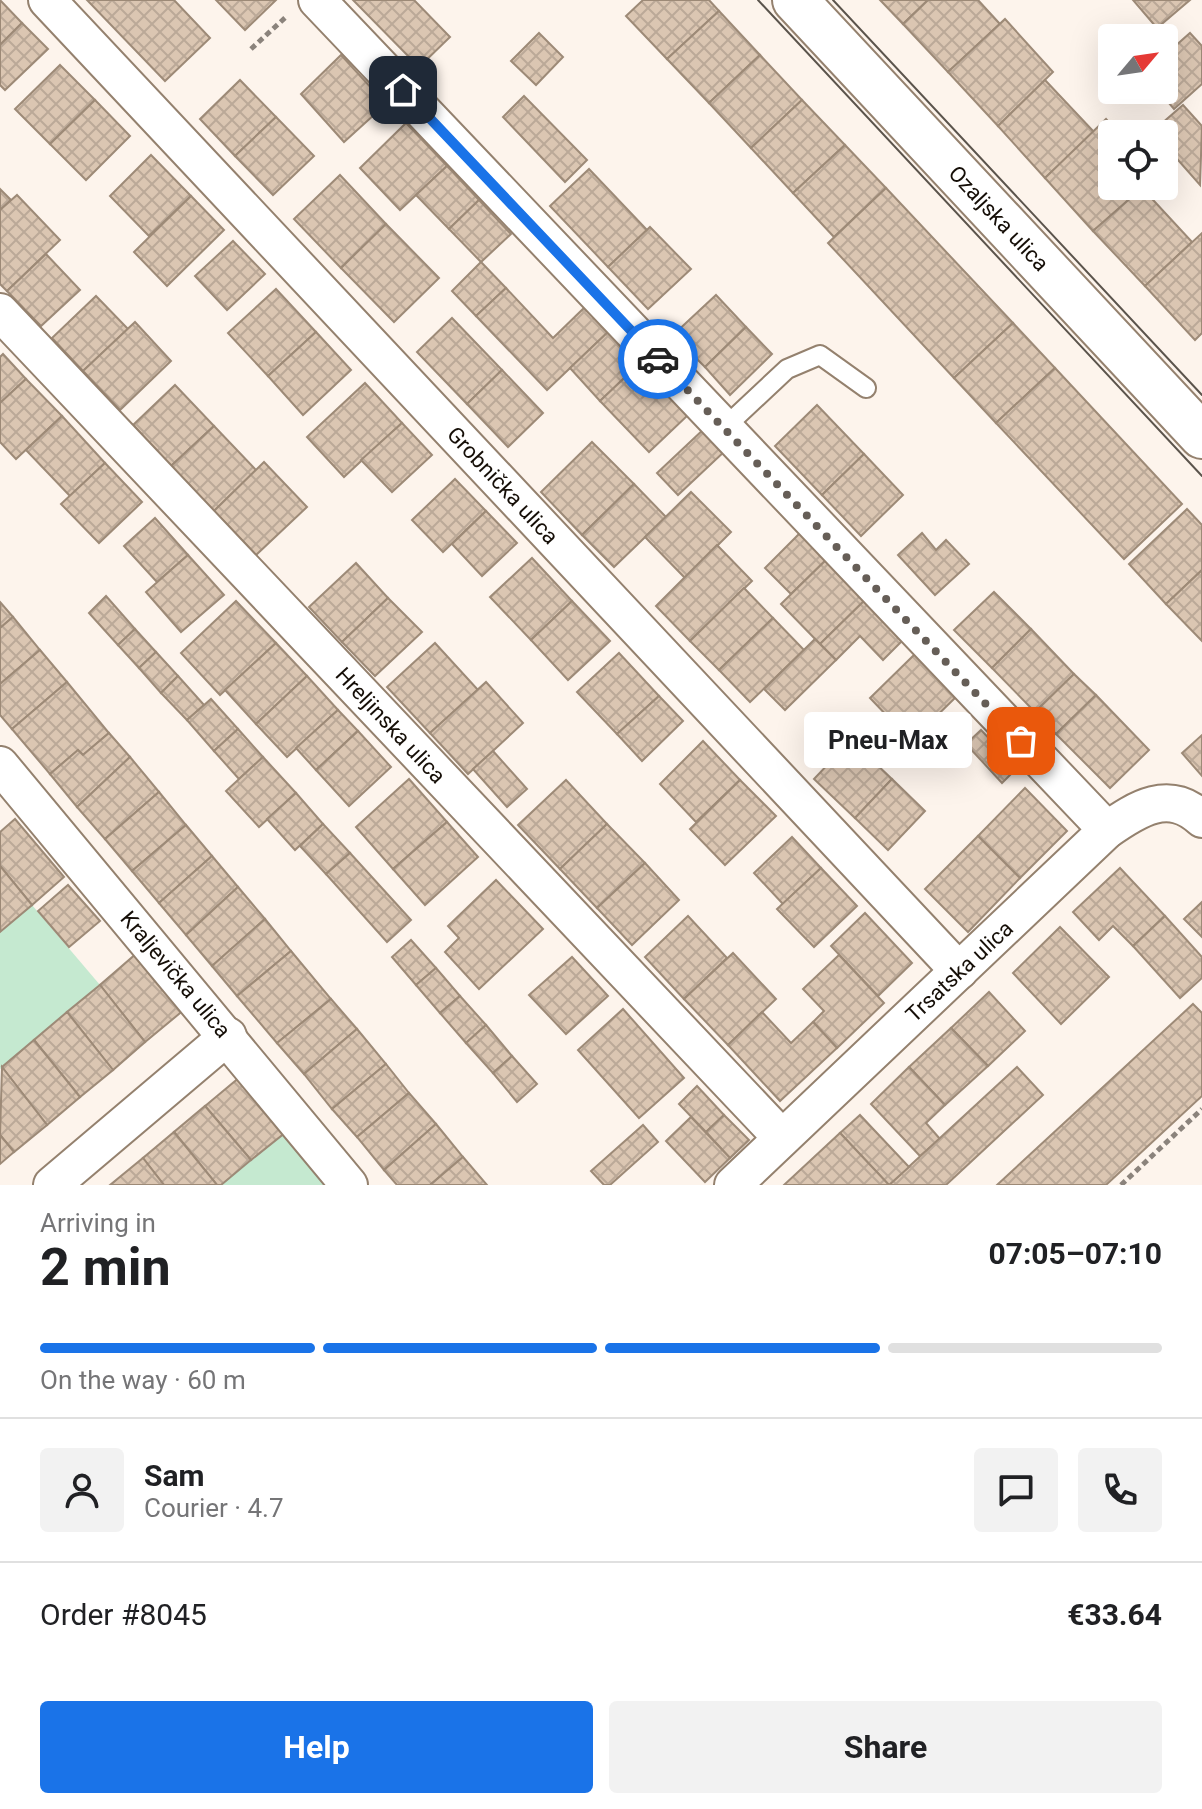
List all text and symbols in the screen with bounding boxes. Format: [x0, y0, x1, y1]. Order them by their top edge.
north arrow [1098, 24, 1178, 104]
map controls [1098, 24, 1178, 200]
pin [369, 56, 437, 124]
icon: home [381, 68, 425, 112]
button: locate [1098, 120, 1178, 200]
street label: Ozaljska ulica [944, 160, 1054, 276]
courier [618, 319, 698, 399]
icon: car [636, 337, 680, 381]
street label: Grobnička ulica [442, 422, 563, 549]
street label: Hreljinska ulica [331, 662, 451, 788]
pin [987, 707, 1055, 775]
callout: Pneu-Max [805, 713, 973, 769]
icon: bag [999, 719, 1043, 763]
text: Pneu-Max [828, 725, 948, 755]
street label: Kraljevička ulica [115, 906, 236, 1043]
street label: Trsatska ulica [901, 916, 1018, 1027]
text: Arriving in [40, 1208, 156, 1238]
text: 07:05–07:10 [988, 1236, 1162, 1271]
text: 2 min [40, 1237, 171, 1298]
text: On the way · 60 m [40, 1365, 246, 1395]
button: person [40, 1448, 124, 1532]
button: chat [974, 1448, 1058, 1532]
button: phone [1078, 1448, 1162, 1532]
text: Sam [144, 1458, 205, 1493]
text: Courier · 4.7 [144, 1493, 284, 1523]
text: Order #8045 [40, 1597, 207, 1632]
text: €33.64 [1067, 1597, 1162, 1632]
button: Help [40, 1701, 593, 1793]
button: Share [609, 1701, 1162, 1793]

